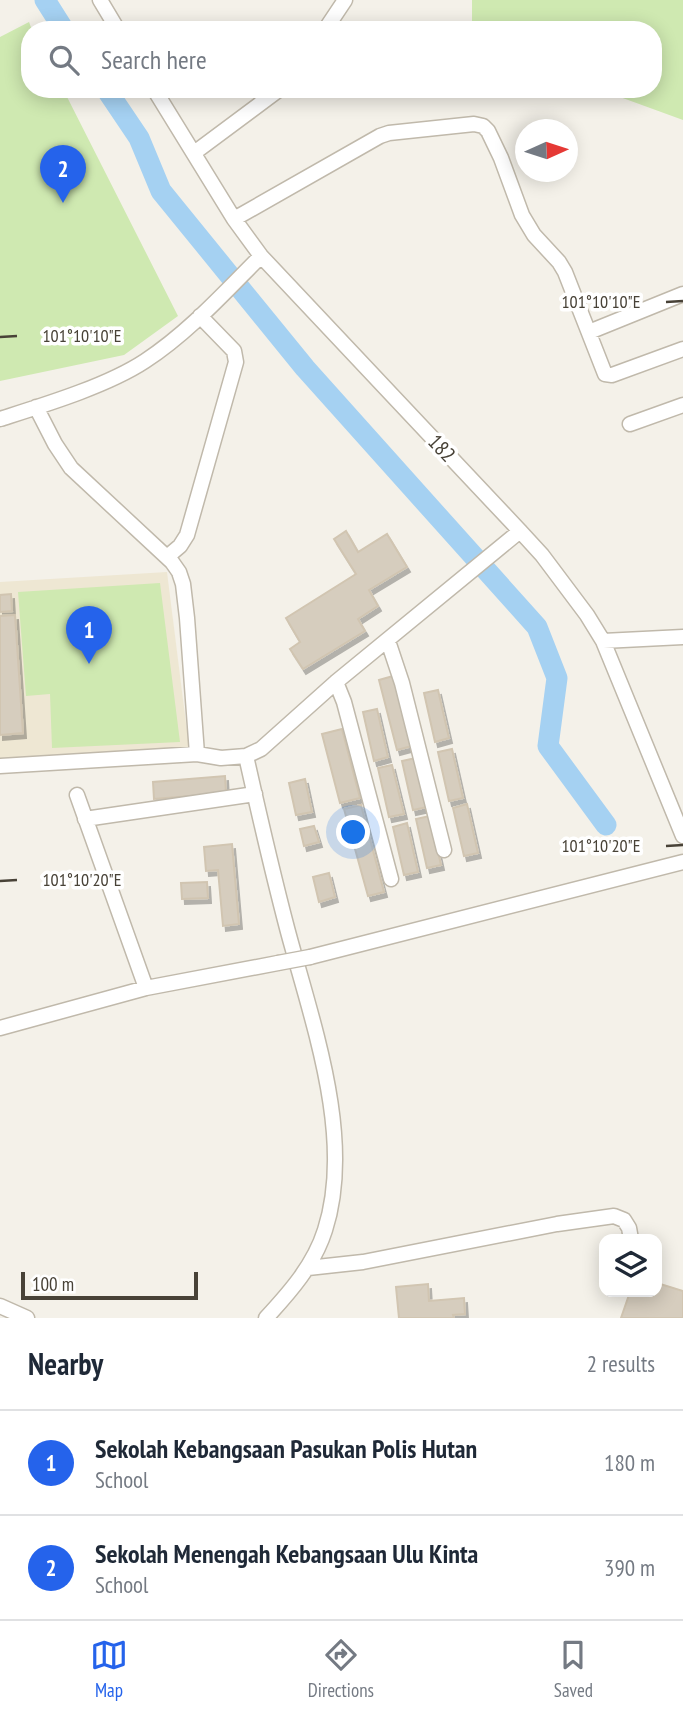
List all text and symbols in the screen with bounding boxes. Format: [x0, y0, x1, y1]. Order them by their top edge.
search box [21, 21, 662, 98]
icon: search [45, 41, 83, 79]
text: Search here [101, 43, 207, 76]
north arrow [515, 119, 578, 182]
pin: 2 [40, 145, 86, 203]
text: 101°10'10"E [562, 290, 640, 313]
text: 101°10'10"E [43, 324, 121, 347]
street label: 182 [422, 428, 462, 468]
pin: 1 [66, 606, 112, 664]
your location [336, 815, 370, 849]
text: 101°10'20"E [562, 834, 640, 857]
text: 101°10'20"E [43, 868, 121, 891]
map controls [599, 1234, 662, 1297]
button: layers [599, 1234, 662, 1297]
scale bar [21, 1269, 198, 1301]
text: 100 m [32, 1272, 74, 1296]
text: Nearby [28, 1344, 103, 1383]
text: 2 results [587, 1349, 655, 1378]
text: Sekolah Kebangsaan Pasukan Polis Hutan [95, 1432, 477, 1465]
text: 1 [46, 1448, 57, 1477]
text: 180 m [604, 1448, 655, 1477]
text: School [95, 1465, 148, 1494]
text: Sekolah Menengah Kebangsaan Ulu Kinta [95, 1537, 478, 1570]
text: 2 [46, 1553, 57, 1582]
text: 390 m [604, 1553, 655, 1582]
text: School [95, 1570, 148, 1599]
tab: Map [90, 1636, 128, 1702]
tab: Directions [308, 1636, 374, 1702]
tab: Saved [554, 1636, 593, 1702]

